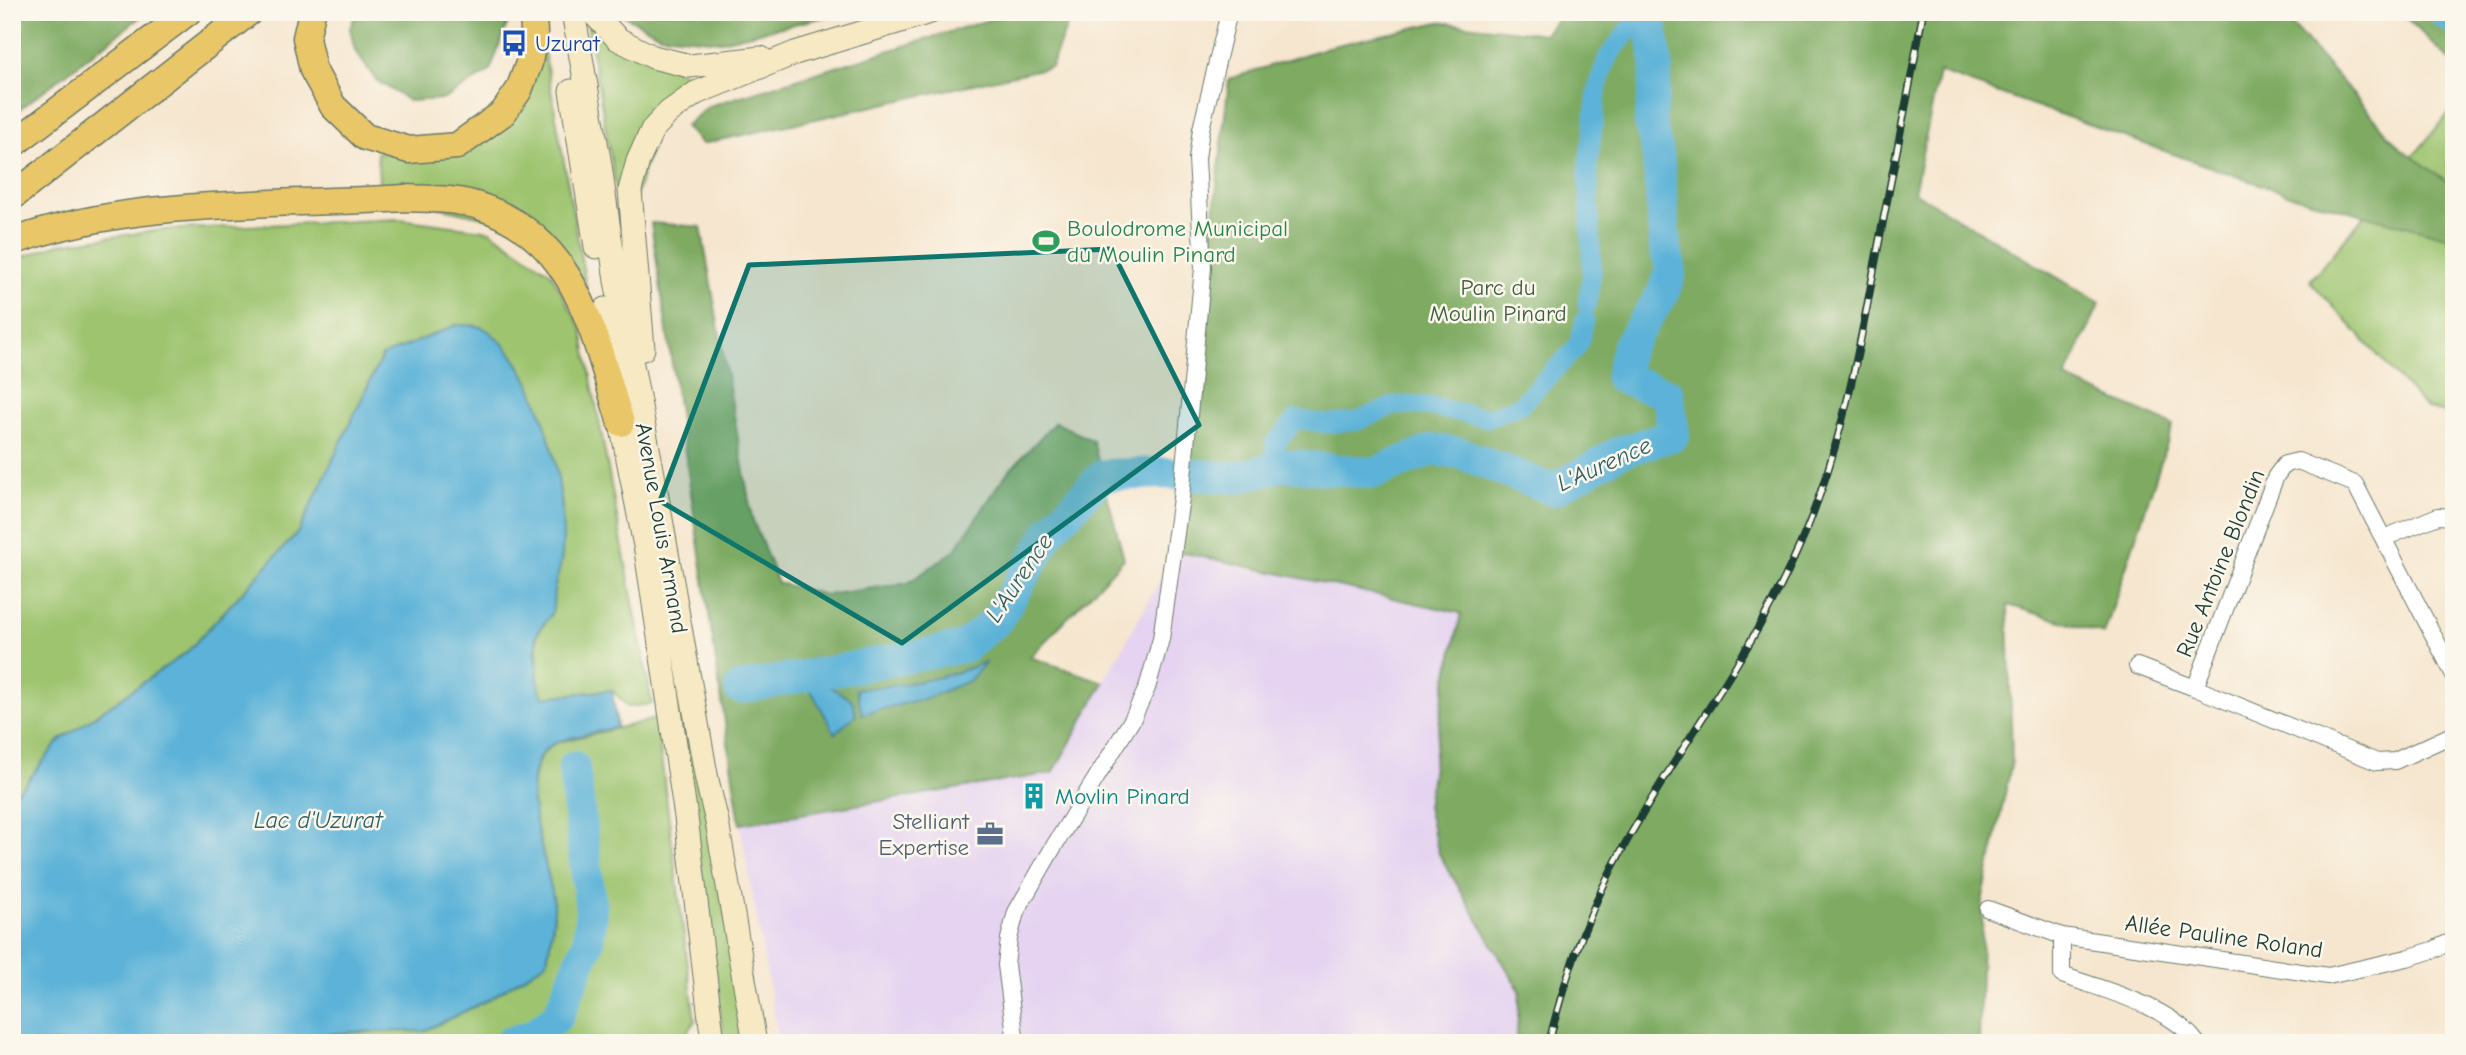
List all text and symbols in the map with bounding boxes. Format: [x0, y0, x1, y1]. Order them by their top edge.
bus stop icon: Uzurat [499, 28, 529, 58]
place label: Uzurat [535, 30, 601, 57]
place label: Boulodrome Municipal du Moulin Pinard [1067, 215, 1288, 268]
sports icon: Boulodrome Municipal du Moulin Pinard [1031, 226, 1061, 256]
park label: Parc du Moulin Pinard [1429, 274, 1567, 327]
street label: Avenue Louis Armand [630, 421, 693, 636]
water label: L'Aurence [1552, 431, 1656, 497]
street label: Rue Antoine Blondin [2170, 465, 2270, 661]
water label: L'Aurence [979, 529, 1059, 627]
building icon: Movlin Pinard [1019, 781, 1049, 811]
place label: Movlin Pinard [1055, 783, 1190, 810]
water label: Lac d'Uzurat [254, 806, 384, 834]
place label: Stelliant Expertise [879, 808, 970, 861]
office icon: Stelliant Expertise [975, 819, 1005, 849]
street label: Allée Pauline Roland [2123, 909, 2324, 964]

